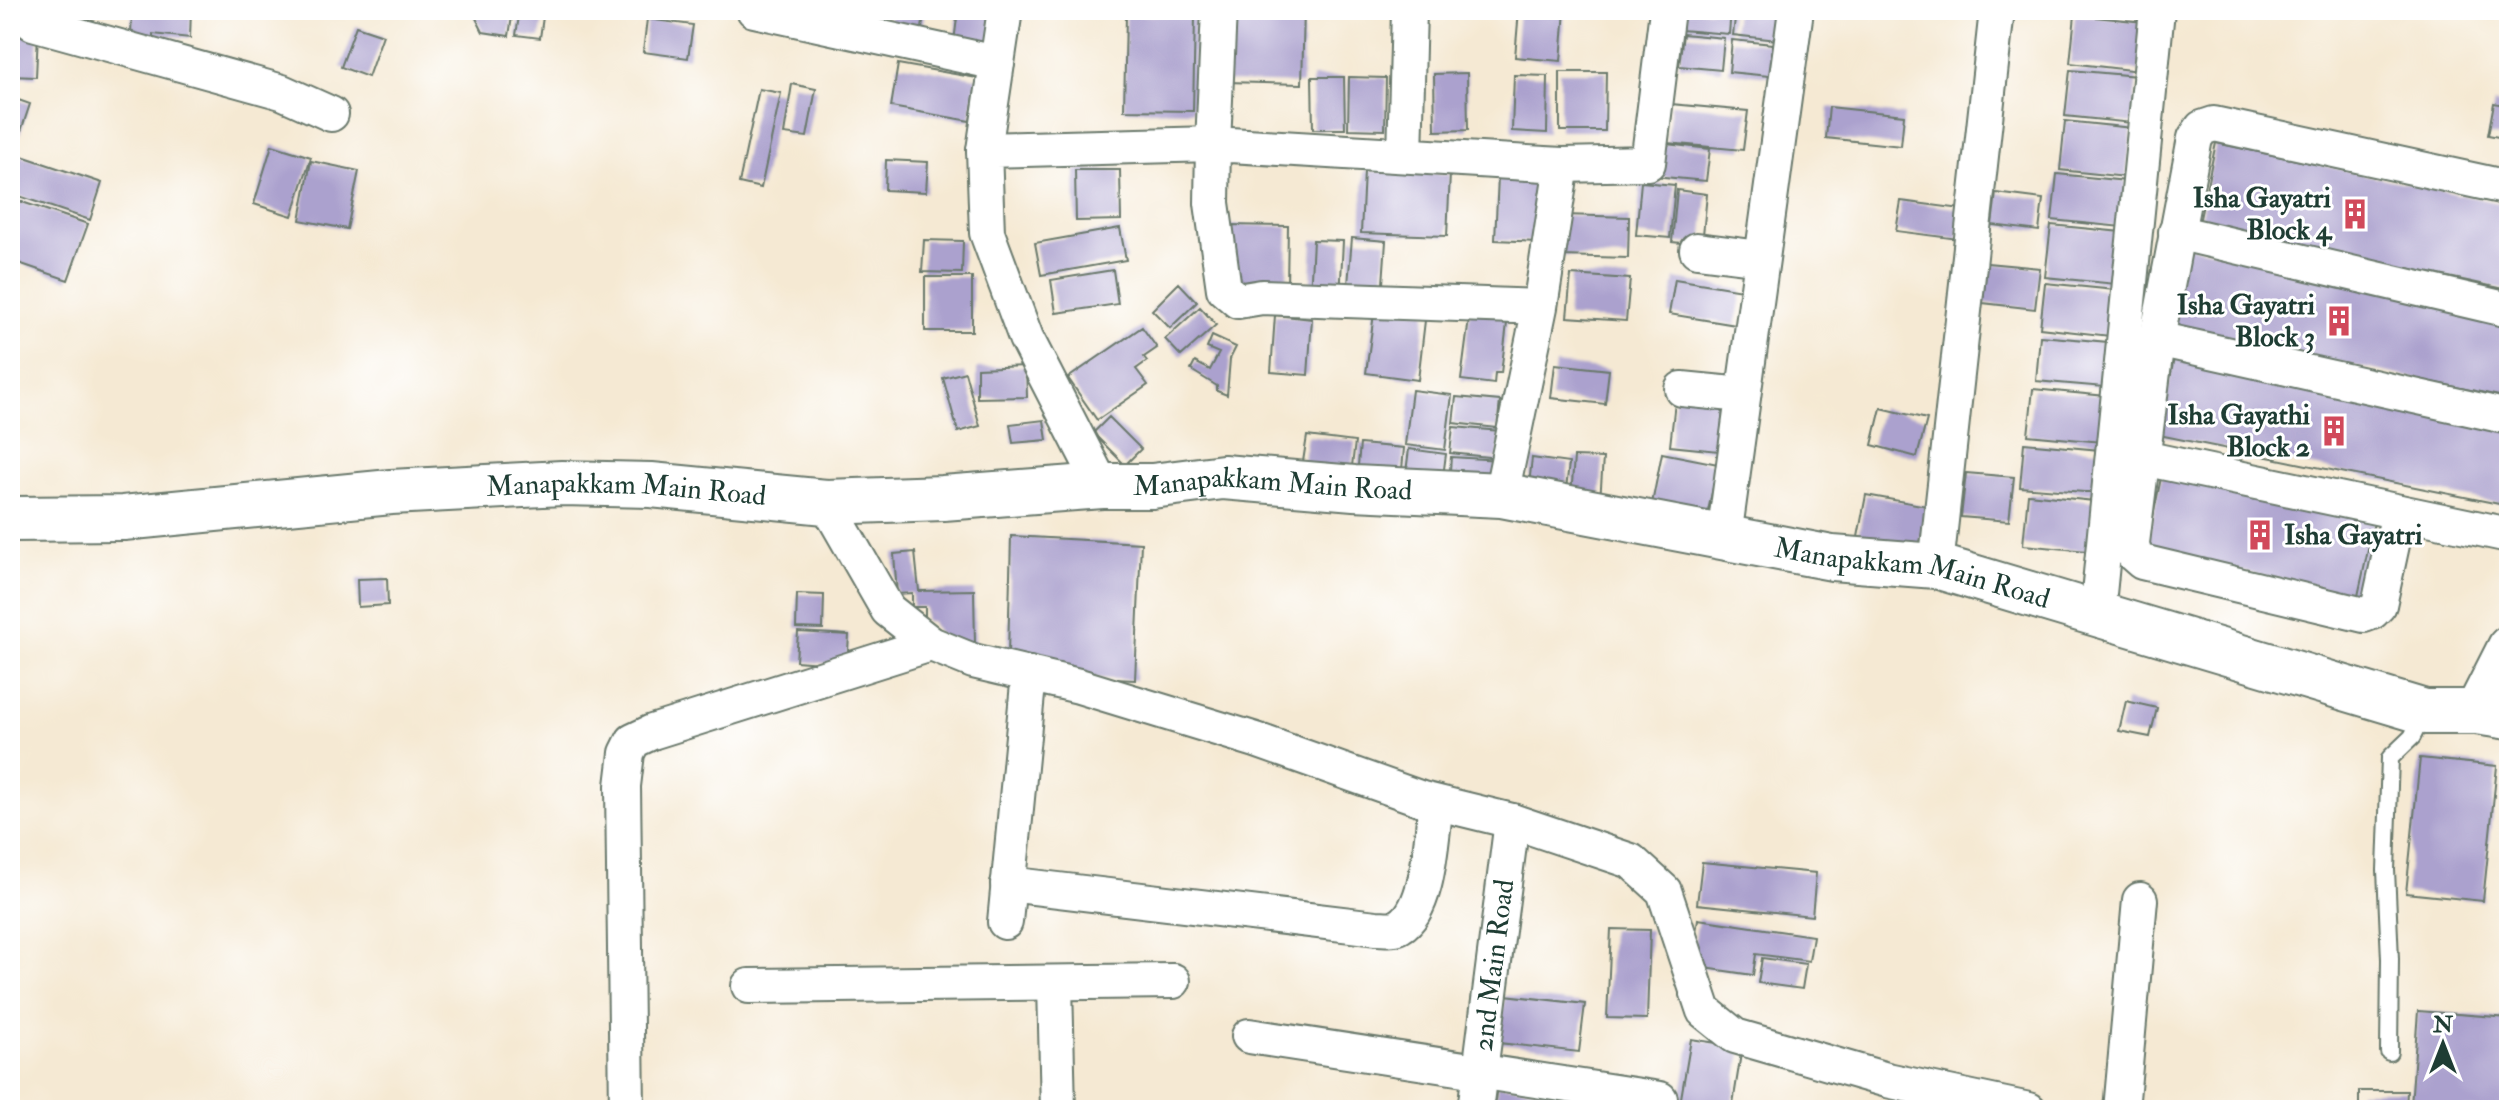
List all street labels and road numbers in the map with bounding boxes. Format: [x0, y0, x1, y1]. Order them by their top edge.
street label: Manapakkam Main Road [1133, 460, 1413, 508]
street label: Manapakkam Main Road [485, 465, 768, 514]
street label: Manapakkam Main Road [1772, 530, 2054, 617]
street label: 2nd Main Road [1465, 877, 1522, 1053]

